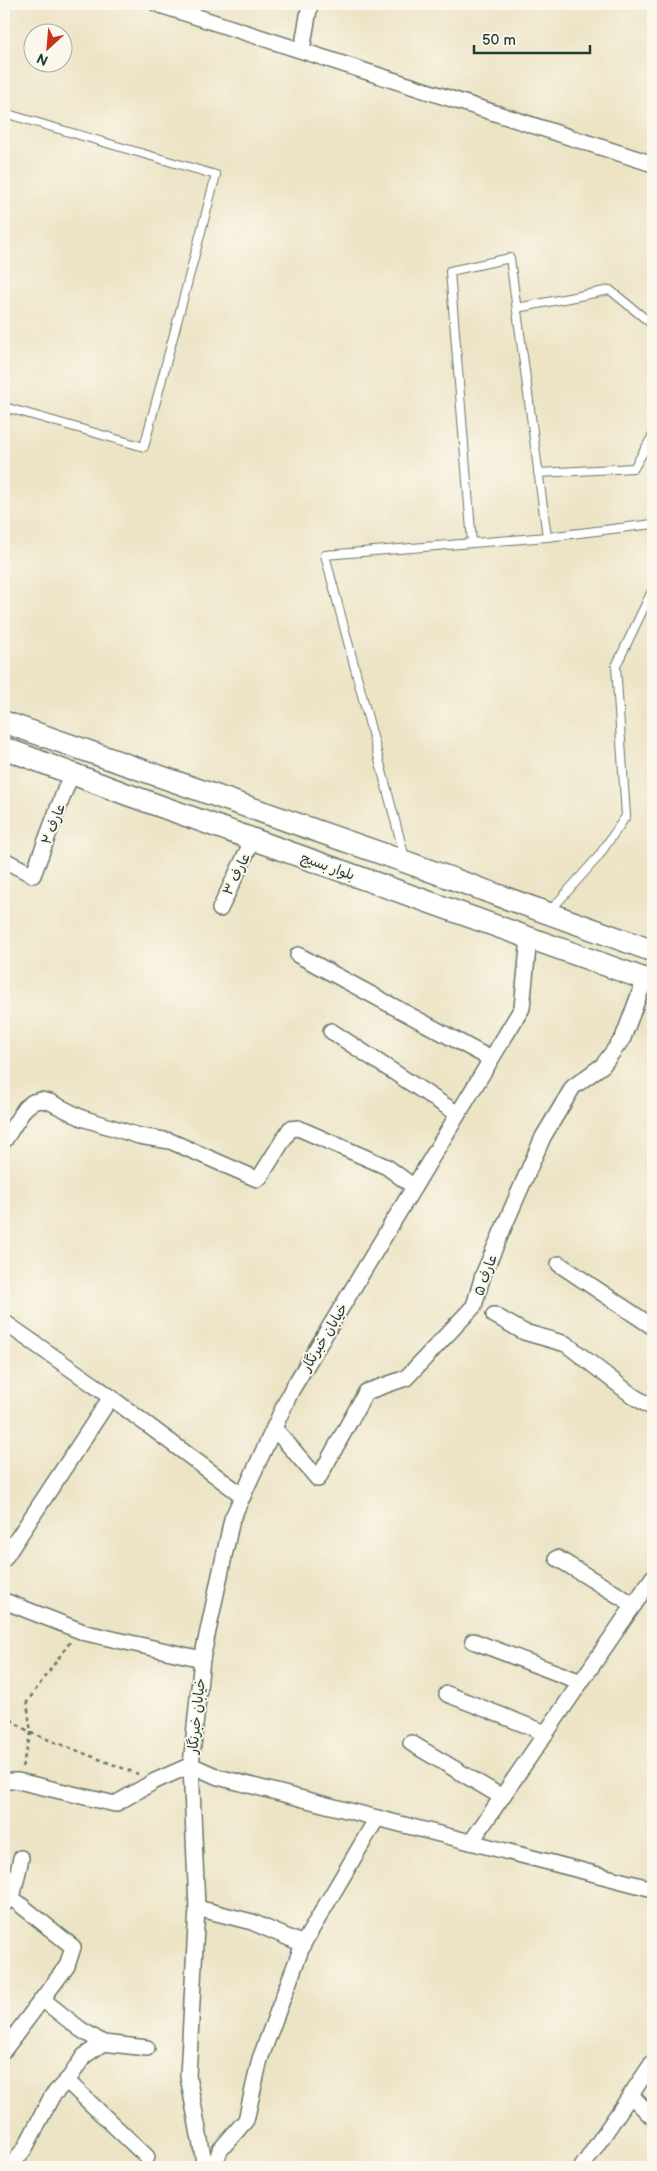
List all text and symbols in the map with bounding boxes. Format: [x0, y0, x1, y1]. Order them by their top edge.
north arrow [22, 22, 72, 72]
scale bar [474, 22, 591, 54]
text: 50 m [482, 31, 516, 50]
text: N [34, 49, 51, 69]
street label: عارف ۲ [38, 801, 69, 847]
street label: بلوار بسیج [298, 849, 357, 885]
street label: عارف ۳ [219, 851, 254, 898]
street label: عارف ۵ [470, 1252, 501, 1298]
street label: خیابان خبرنگار [297, 1300, 351, 1375]
street label: خیابان خبرنگار [184, 1677, 209, 1756]

